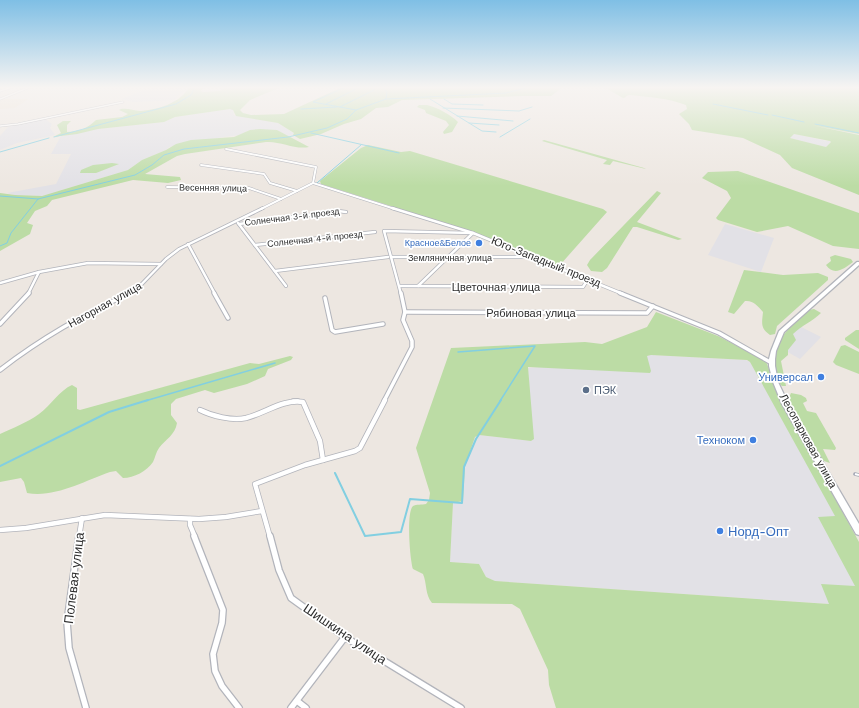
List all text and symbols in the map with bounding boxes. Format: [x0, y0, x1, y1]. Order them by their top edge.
street label: Весенняя улица [179, 182, 247, 194]
street label: Солнечная 3-й проезд [244, 206, 341, 228]
street label: Солнечная 4-й проезд [267, 229, 364, 249]
street label: Юго-Западный проезд [489, 234, 603, 290]
place label: Красное&Белое [405, 238, 471, 248]
marker: Красное&Белое [474, 238, 484, 248]
street label: Земляничная улица [408, 253, 492, 263]
street label: Нагорная улица [66, 279, 145, 331]
street label: Цветочная улица [452, 281, 541, 294]
street label: Рябиновая улица [486, 307, 577, 320]
place label: Универсал [758, 371, 813, 384]
marker: Универсал [816, 372, 826, 382]
place label: ПЭК [594, 384, 617, 397]
marker: ПЭК [581, 385, 591, 395]
street label: Лесопарковая улица [777, 391, 840, 491]
place label: Техноком [697, 434, 745, 447]
marker: Техноком [748, 435, 758, 445]
place label: Норд-Опт [728, 524, 789, 539]
marker: Норд-Опт [715, 526, 725, 536]
street label: Полевая улица [61, 531, 87, 625]
street label: Шишкина улица [301, 601, 390, 668]

